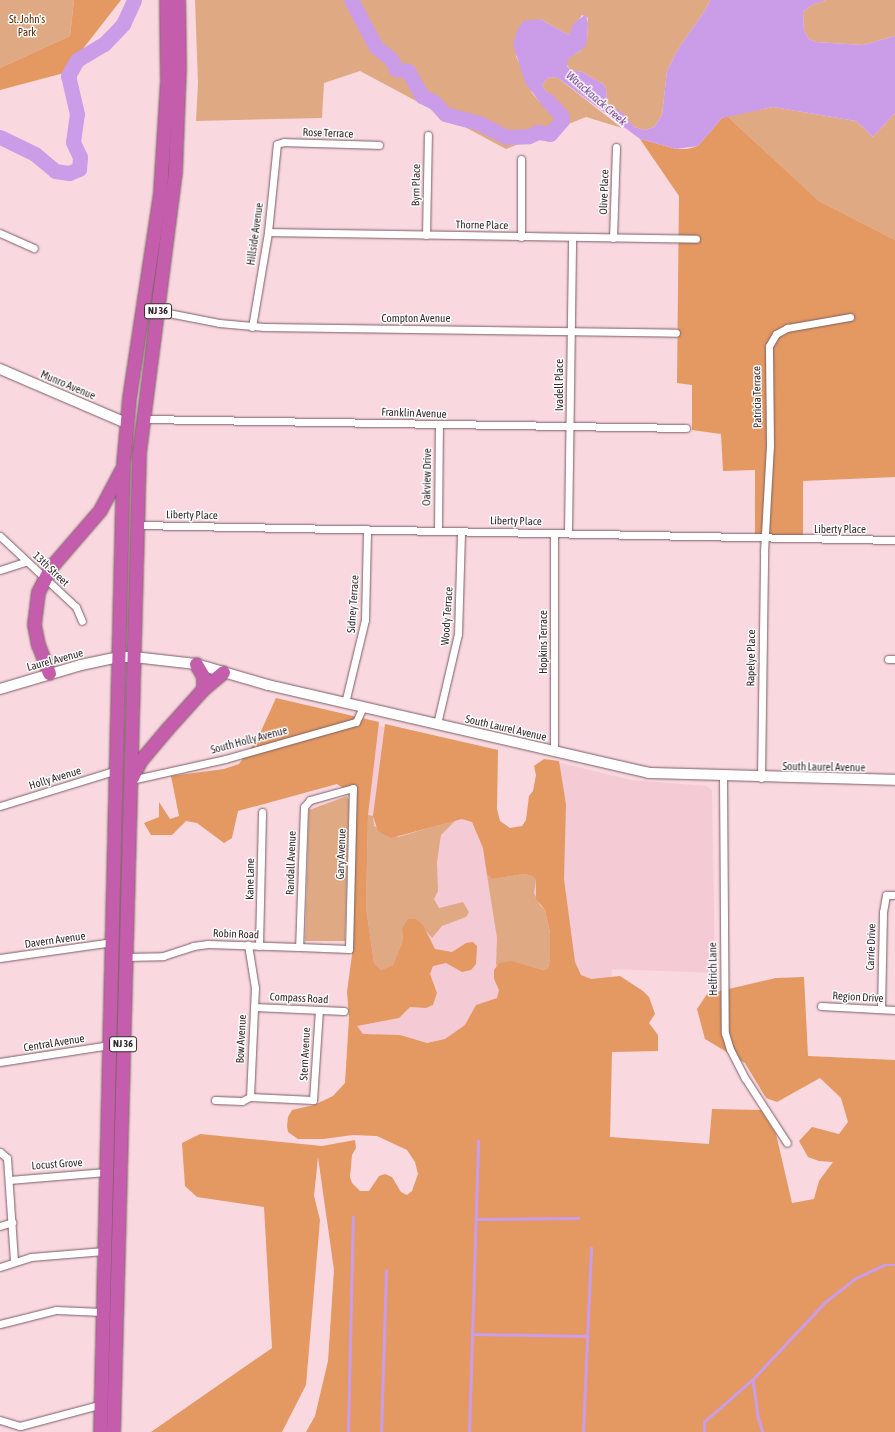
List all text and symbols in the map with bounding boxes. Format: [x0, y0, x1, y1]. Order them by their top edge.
park label: St. John's Park [9, 13, 45, 39]
water label: Waackaack Creek [563, 69, 629, 129]
street label: Rose Terrace [302, 126, 354, 140]
street label: Byrn Place [409, 164, 423, 206]
street label: Olive Place [597, 169, 611, 215]
street label: Hillside Avenue [244, 202, 266, 266]
street label: Thorne Place [456, 218, 508, 232]
road number: NJ 36 [144, 303, 172, 319]
street label: Compton Avenue [382, 311, 450, 325]
street label: Ivadell Place [552, 359, 566, 411]
street label: Patricia Terrace [750, 366, 764, 428]
street label: Munro Avenue [39, 368, 97, 402]
street label: Franklin Avenue [381, 405, 447, 421]
street label: Oakview Drive [420, 448, 434, 506]
street label: Liberty Place [166, 508, 218, 522]
street label: Liberty Place [490, 514, 542, 528]
street label: Liberty Place [814, 522, 866, 536]
street label: 13th Street [30, 549, 72, 589]
street label: Sidney Terrace [344, 574, 362, 634]
street label: Woody Terrace [438, 586, 456, 646]
street label: Hopkins Terrace [536, 610, 550, 674]
street label: Rapelye Place [744, 629, 758, 687]
street label: Laurel Avenue [25, 646, 85, 674]
street label: South Laurel Avenue [464, 712, 548, 744]
street label: South Holly Avenue [209, 723, 289, 757]
street label: South Laurel Avenue [782, 760, 866, 774]
street label: Holly Avenue [27, 764, 83, 792]
street label: Gary Avenue [334, 828, 348, 880]
street label: Randall Avenue [283, 831, 299, 895]
street label: Kane Lane [243, 858, 257, 900]
street label: Carrie Drive [864, 923, 878, 971]
street label: Robin Road [213, 927, 259, 941]
street label: Davern Avenue [24, 929, 86, 951]
street label: Helfrich Lane [706, 942, 720, 996]
street label: Region Drive [832, 989, 884, 1005]
street label: Compass Road [269, 990, 329, 1006]
street label: Bow Avenue [233, 1014, 249, 1064]
street label: Stern Avenue [297, 1027, 313, 1081]
street label: Central Avenue [23, 1032, 85, 1054]
road number: NJ 36 [109, 1036, 137, 1052]
street label: Locust Grove [31, 1156, 83, 1172]

